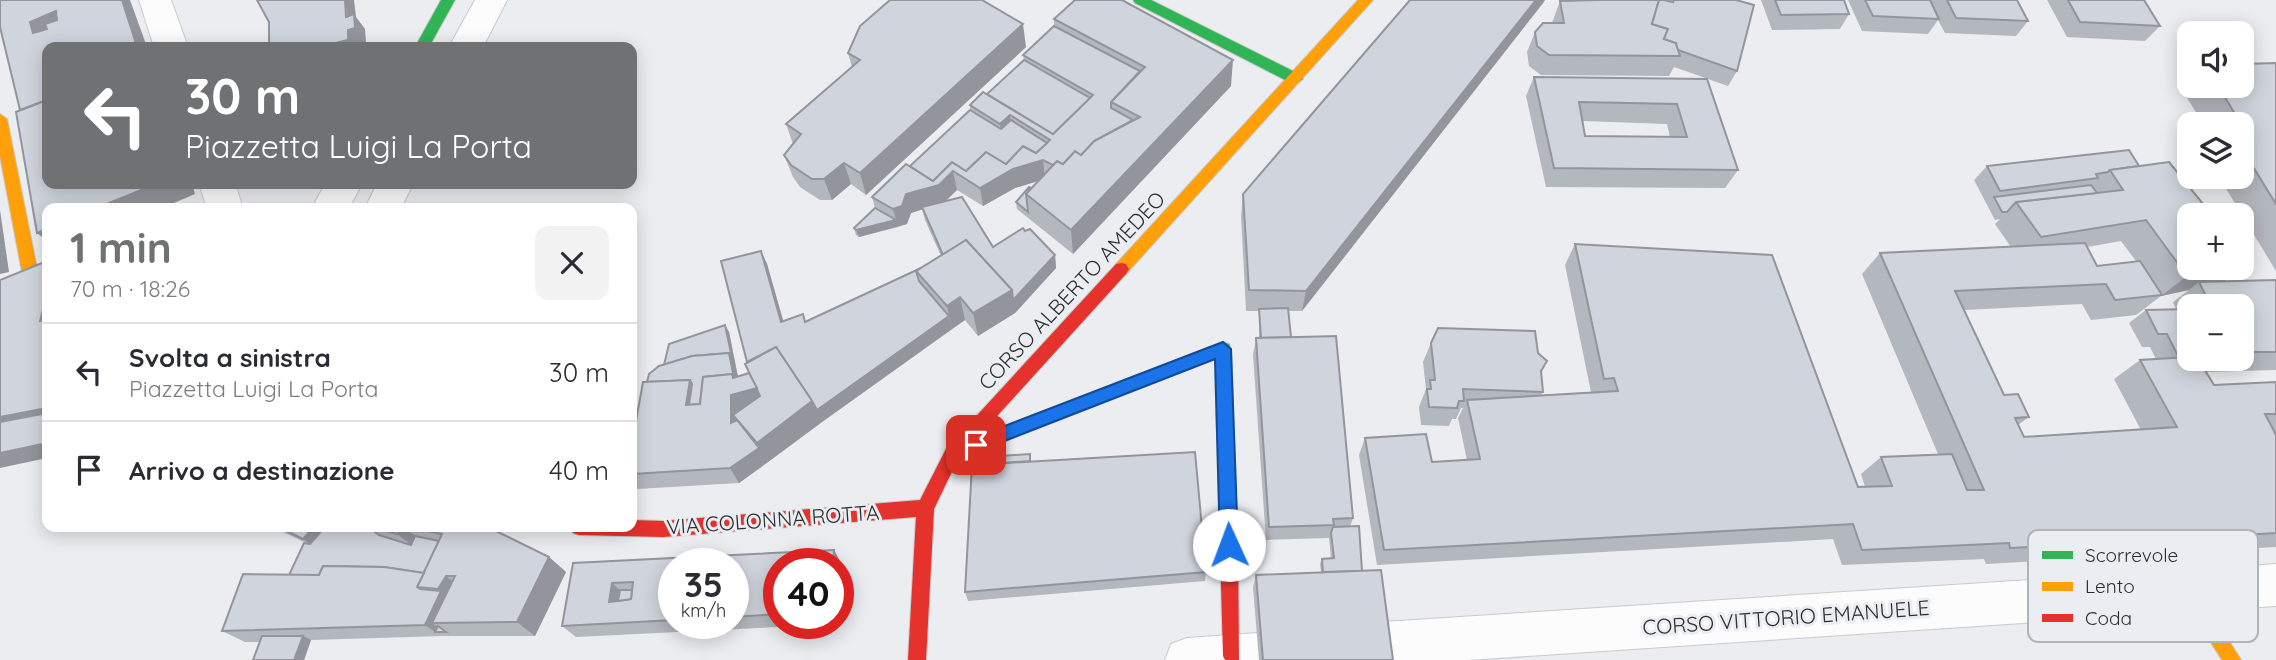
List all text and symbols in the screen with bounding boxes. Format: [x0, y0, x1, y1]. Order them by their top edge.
map controls [2177, 21, 2254, 371]
button: sound [2177, 21, 2254, 98]
text: 30 m [185, 65, 300, 126]
icon: left [70, 70, 161, 161]
button: layers [2177, 112, 2254, 189]
text: Piazzetta Luigi La Porta [185, 126, 532, 166]
street label: CORSO ALBERTO AMEDEO [973, 186, 1170, 395]
button: + [2177, 203, 2254, 280]
text: 1 min [70, 221, 172, 274]
button: close [535, 226, 609, 300]
text: 70 m · 18:26 [70, 274, 190, 303]
button: − [2177, 294, 2254, 371]
text: Svolta a sinistra [129, 341, 331, 374]
icon: left [70, 353, 108, 391]
text: 30 m [549, 356, 609, 389]
text: Piazzetta Luigi La Porta [129, 374, 378, 403]
pin [946, 415, 1006, 475]
icon: arrive [957, 426, 995, 464]
icon: arrive [70, 451, 108, 489]
text: Arrivo a destinazione [129, 454, 395, 487]
text: 40 m [549, 454, 609, 487]
street label: VIA COLONNA ROTTA [666, 499, 880, 539]
position arrow [1192, 508, 1266, 582]
legend [2028, 530, 2258, 642]
text: Scorrevole [2085, 543, 2178, 567]
speed limit sign: 40 [763, 548, 854, 639]
text: 35 [684, 562, 723, 606]
text: Lento [2085, 574, 2135, 598]
street label: CORSO VITTORIO EMANUELE [1642, 594, 1930, 640]
text: km/h [681, 599, 726, 622]
text: Coda [2085, 606, 2132, 630]

